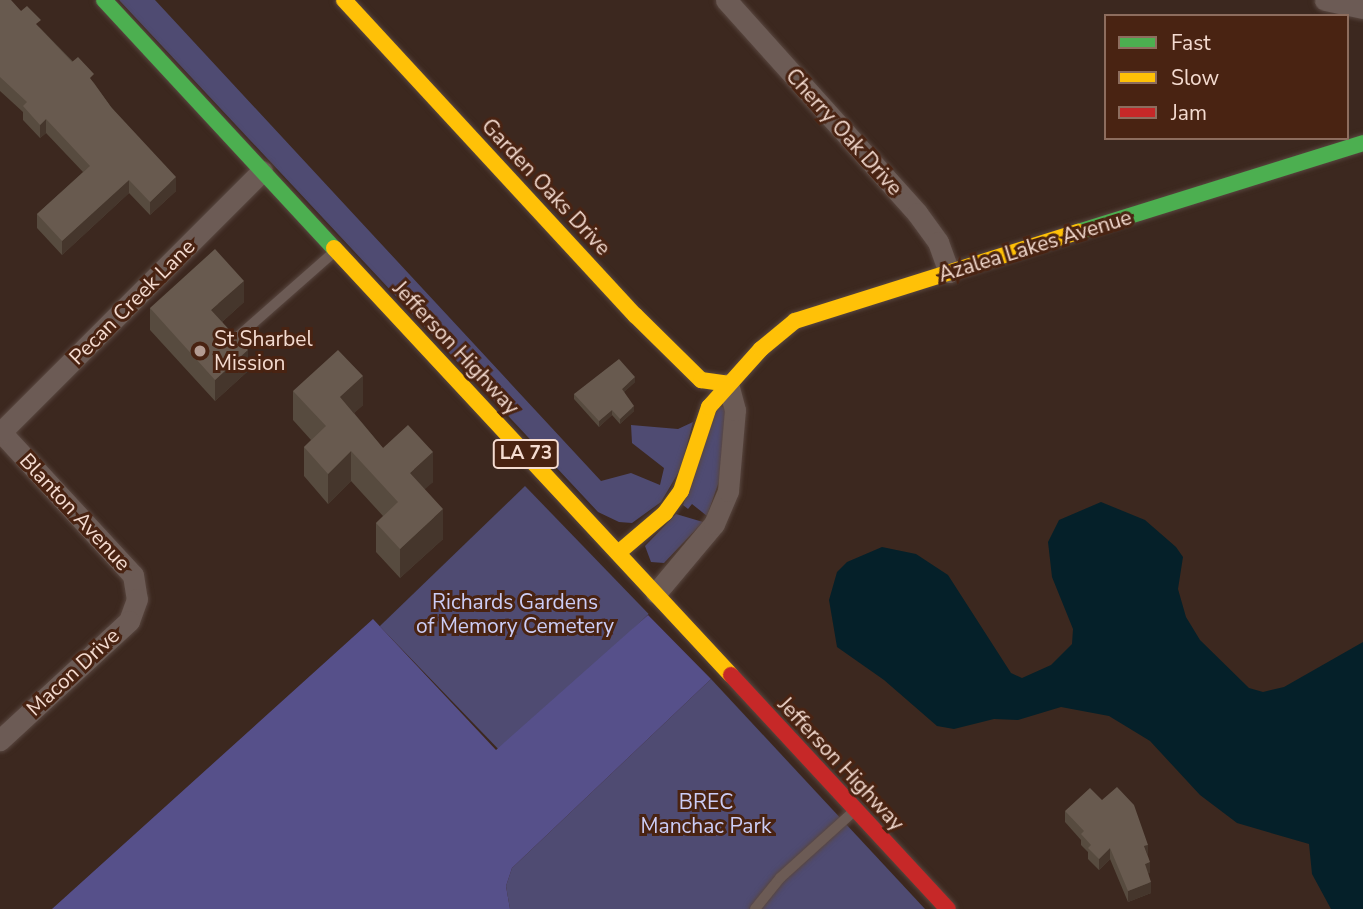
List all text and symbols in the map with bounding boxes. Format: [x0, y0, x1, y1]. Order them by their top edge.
legend [1104, 14, 1349, 140]
text: Fast [1171, 29, 1211, 57]
street label: Cherry Oak Drive [780, 63, 908, 201]
text: Slow [1171, 64, 1219, 92]
text: Jam [1171, 99, 1207, 127]
street label: Garden Oaks Drive [476, 114, 616, 260]
street label: Azalea Lakes Avenue [935, 205, 1135, 287]
street label: Pecan Creek Lane [64, 234, 200, 370]
street label: Jefferson Highway [388, 276, 524, 420]
place label: St Sharbel Mission [214, 326, 313, 376]
marker: St Sharbel Mission [192, 343, 208, 359]
road number: LA 73 [493, 438, 559, 470]
street label: Blanton Avenue [14, 448, 136, 576]
park label: Richards Gardens of Memory Cemetery [416, 589, 614, 639]
street label: Macon Drive [21, 623, 125, 721]
street label: Jefferson Highway [773, 692, 909, 836]
park label: BREC Manchac Park [641, 789, 771, 839]

